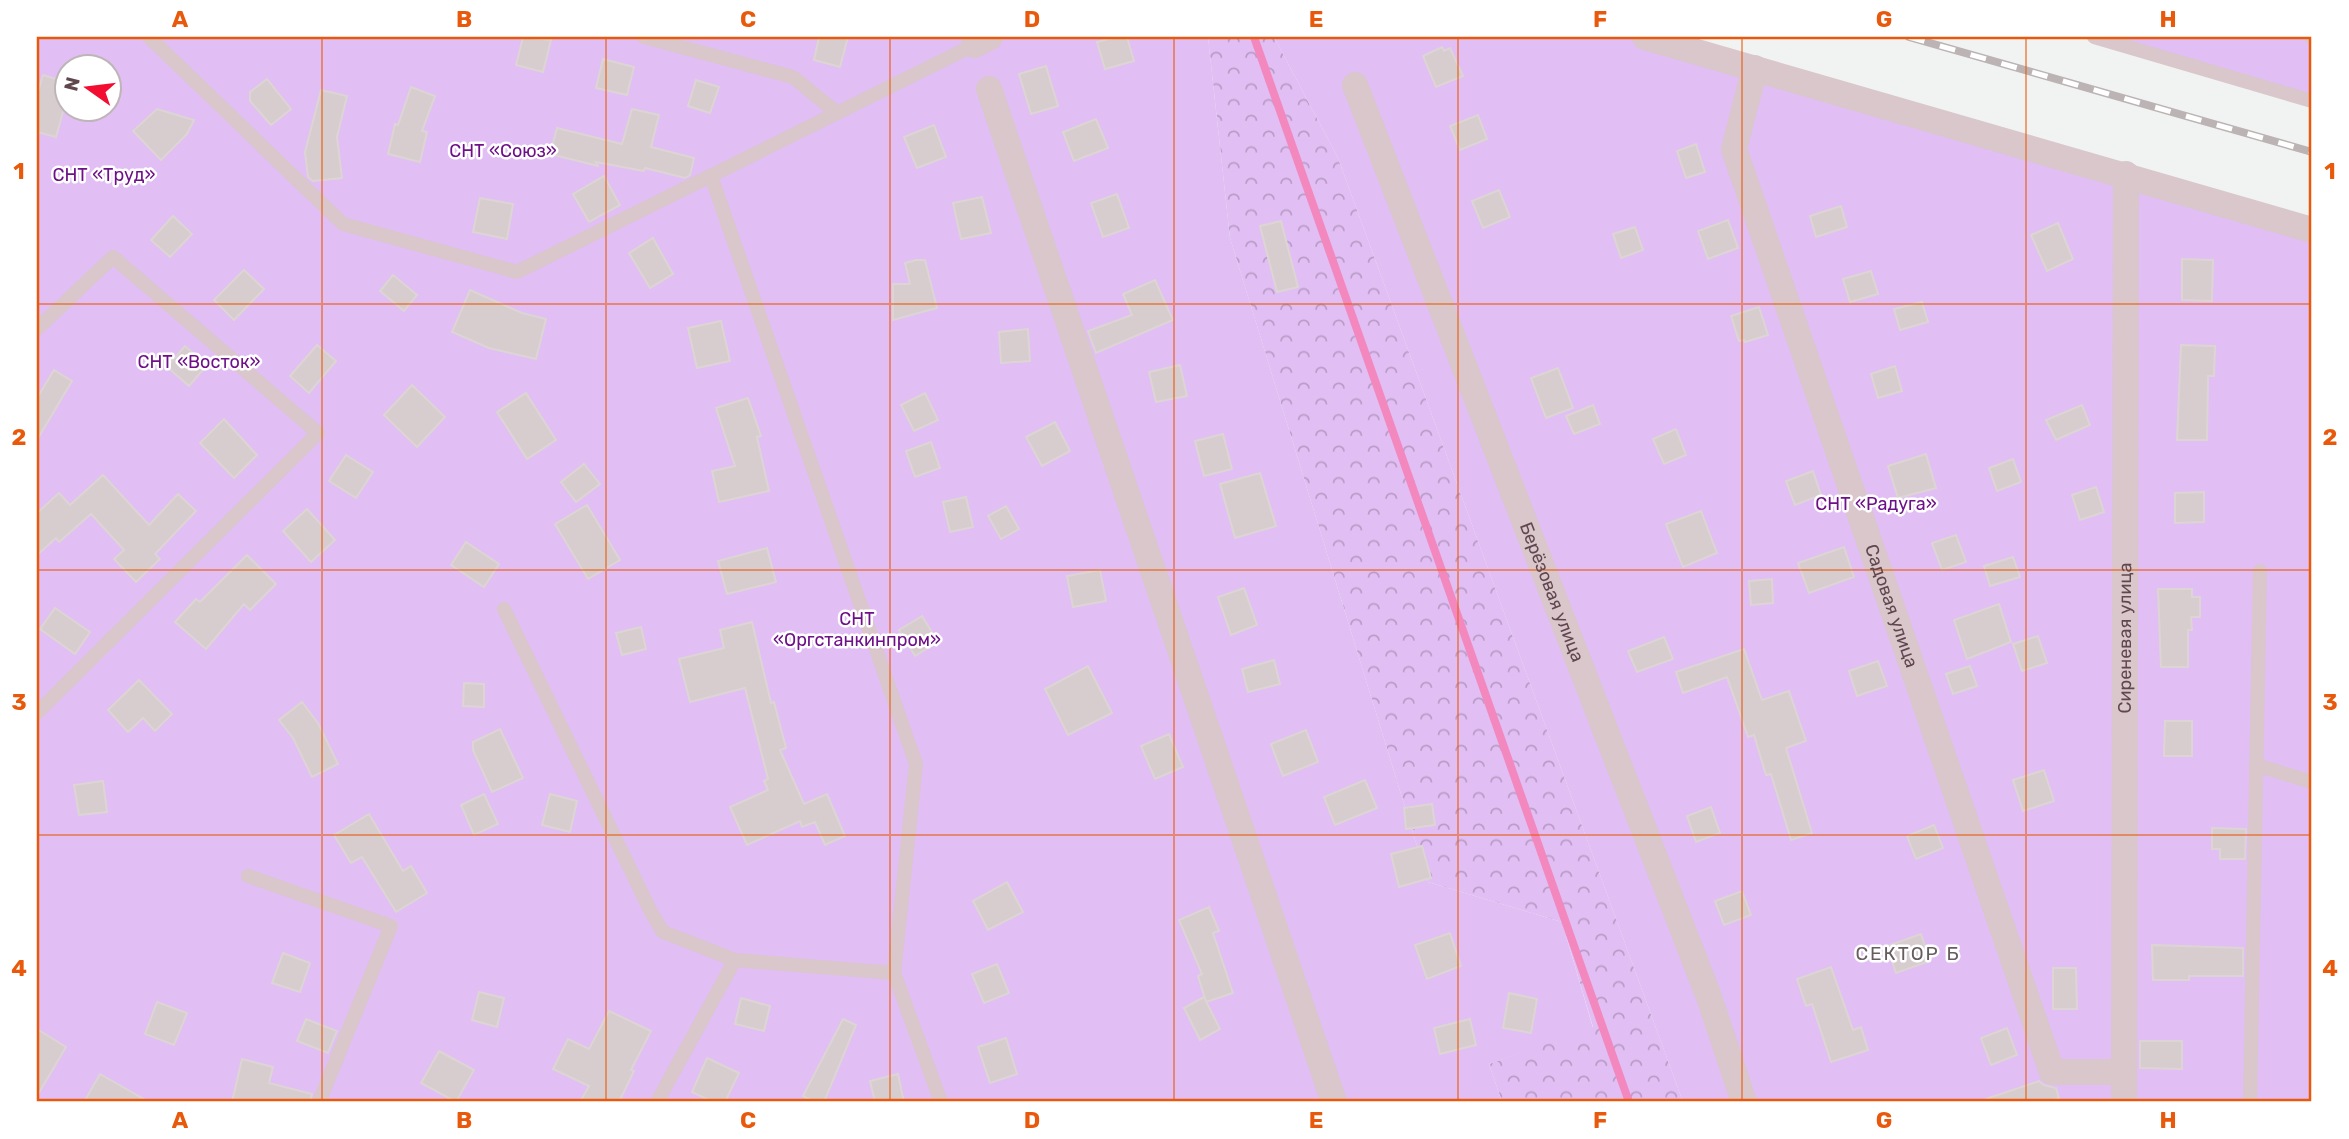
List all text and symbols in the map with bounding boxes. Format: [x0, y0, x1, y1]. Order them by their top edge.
text: A [172, 5, 189, 33]
text: B [456, 5, 472, 33]
text: C [740, 5, 756, 33]
text: D [1024, 5, 1040, 33]
text: E [1309, 5, 1323, 33]
text: F [1593, 5, 1607, 33]
text: G [1876, 5, 1892, 33]
text: H [2159, 5, 2177, 33]
north arrow [52, 52, 122, 122]
text: N [59, 75, 85, 93]
park label: СНТ «Союз» [449, 140, 557, 162]
text: 1 [13, 157, 25, 185]
text: 1 [2324, 157, 2336, 185]
park label: СНТ «Труд» [52, 164, 156, 186]
park label: СНТ «Восток» [137, 351, 261, 373]
text: 2 [12, 423, 26, 451]
text: 2 [2323, 423, 2337, 451]
park label: СНТ «Радуга» [1815, 493, 1937, 515]
street label: Берёзовая улица [1515, 519, 1589, 665]
street label: Садовая улица [1860, 541, 1923, 671]
street label: Сиреневая улица [2114, 563, 2136, 713]
park label: СНТ «Оргстанкинпром» [773, 608, 941, 651]
text: 3 [11, 688, 27, 716]
text: 3 [2322, 688, 2338, 716]
district label: СЕКТОР Б [1855, 942, 1961, 965]
text: 4 [11, 954, 27, 982]
text: 4 [2322, 954, 2338, 982]
text: A [172, 1106, 189, 1134]
text: B [456, 1106, 472, 1134]
text: C [740, 1106, 756, 1134]
text: D [1024, 1106, 1040, 1134]
text: E [1309, 1106, 1323, 1134]
text: F [1593, 1106, 1607, 1134]
text: G [1876, 1106, 1892, 1134]
text: H [2159, 1106, 2177, 1134]

